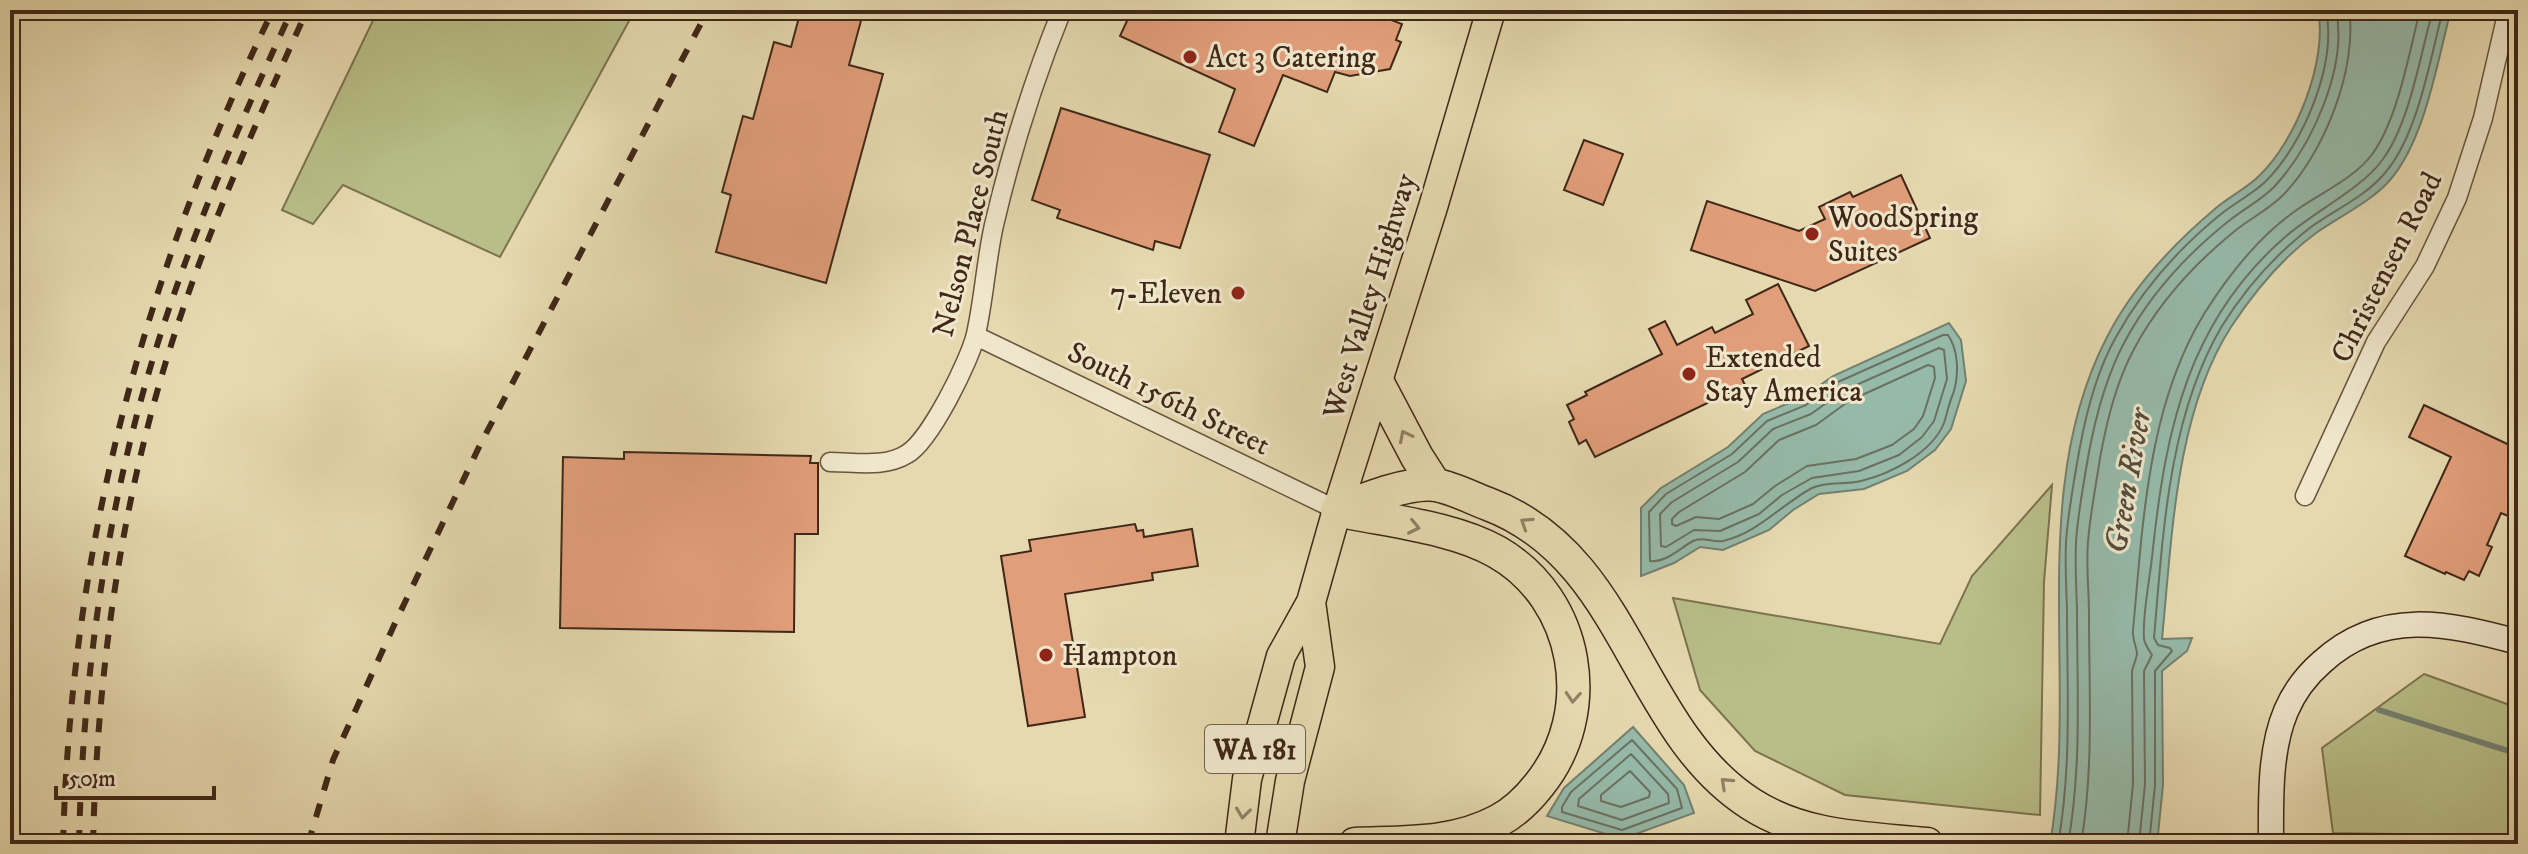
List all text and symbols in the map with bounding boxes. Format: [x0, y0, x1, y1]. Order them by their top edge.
place label: Act 3 Catering [1206, 40, 1376, 77]
marker: Act 3 Catering [1181, 48, 1199, 66]
street label: Nelson Place South [925, 106, 1018, 341]
street label: Christensen Road [2323, 166, 2451, 369]
street label: West Valley Highway [1315, 169, 1426, 424]
place label: WoodSpring Suites [1827, 200, 1978, 271]
marker: WoodSpring Suites [1803, 225, 1821, 243]
place label: 7-Eleven [1110, 276, 1222, 313]
marker: 7-Eleven [1229, 284, 1247, 302]
street label: South 156th Street [1061, 334, 1276, 464]
place label: Extended Stay America [1705, 340, 1862, 411]
marker: Extended Stay America [1680, 365, 1698, 383]
water label: Green River [2097, 404, 2162, 557]
one-way arrow [1400, 429, 1415, 444]
one-way arrow [1406, 518, 1420, 535]
one-way arrow [1520, 518, 1535, 533]
place label: Hampton [1062, 638, 1178, 675]
marker: Hampton [1037, 646, 1055, 664]
one-way arrow [1565, 691, 1582, 704]
road number: WA 181 [1205, 725, 1305, 773]
scale bar [56, 750, 214, 800]
text: 50 m [68, 764, 116, 794]
one-way arrow [1721, 778, 1735, 793]
one-way arrow [1234, 807, 1251, 820]

